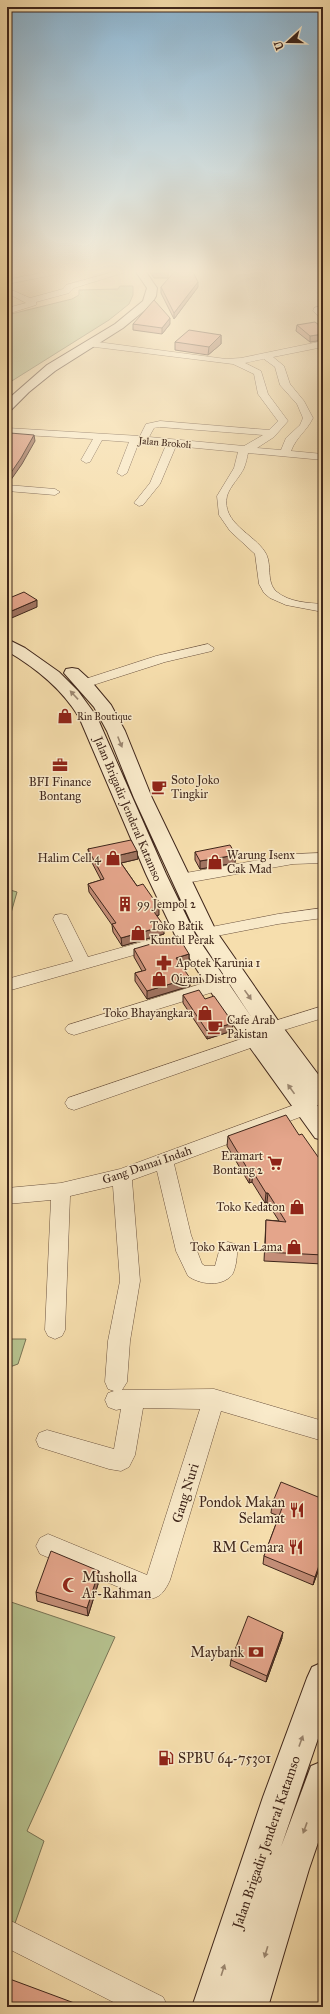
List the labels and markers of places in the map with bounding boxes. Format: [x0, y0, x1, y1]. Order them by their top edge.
shop icon: Rin Boutique [56, 707, 74, 725]
place label: Rin Boutique [77, 711, 132, 724]
office icon: BFI Finance Bontang [51, 756, 69, 774]
place label: Soto Joko Tingkir [171, 773, 219, 802]
place label: BFI Finance Bontang [29, 775, 91, 804]
cafe icon: Soto Joko Tingkir [150, 778, 168, 796]
place label: Warung Isenx Cak Mad [227, 848, 295, 876]
shop icon: Halim Cell 4 [104, 849, 122, 867]
place label: Halim Cell 4 [37, 851, 101, 865]
shop icon: Warung Isenx Cak Mad [206, 853, 224, 871]
building icon: 99 Jempol 2 [116, 895, 134, 913]
place label: 99 Jempol 2 [137, 897, 196, 912]
place label: Toko Batik Kuntul Perak [150, 919, 215, 947]
shop icon: Toko Batik Kuntul Perak [129, 924, 147, 942]
pharmacy icon: Apotek Karunia 1 [155, 954, 173, 972]
place label: Apotek Karunia 1 [175, 956, 261, 970]
shop icon: Qirani Distro [150, 970, 168, 988]
place label: Qirani Distro [171, 972, 237, 986]
shop icon: Toko Bhayangkara [196, 1004, 214, 1022]
place label: Toko Bhayangkara [103, 1006, 194, 1021]
place label: Cafe Arab Pakistan [227, 1013, 275, 1041]
cafe icon: Cafe Arab Pakistan [206, 1018, 224, 1036]
place label: Eramart Bontang 2 [213, 1149, 264, 1178]
supermarket icon: Eramart Bontang 2 [266, 1154, 284, 1172]
shop icon: Toko Kedaton [288, 1198, 306, 1216]
place label: Toko Kedaton [216, 1200, 286, 1214]
shop icon: Toko Kawan Lama [285, 1238, 303, 1256]
place label: Toko Kawan Lama [190, 1240, 283, 1254]
place label: Pondok Makan Selamat [199, 1494, 285, 1527]
restaurant icon: Pondok Makan Selamat [288, 1501, 306, 1519]
restaurant icon: RM Cemara [287, 1538, 305, 1556]
place label: RM Cemara [212, 1539, 284, 1556]
place label: Musholla Ar-Rahman [81, 1569, 152, 1602]
mosque icon: Musholla Ar-Rahman [61, 1576, 79, 1594]
bank icon: Maybank [247, 1643, 265, 1661]
place label: Maybank [190, 1644, 244, 1661]
fuel station icon: SPBU 64-75301 [157, 1749, 175, 1767]
place label: SPBU 64-75301 [178, 1750, 272, 1767]

